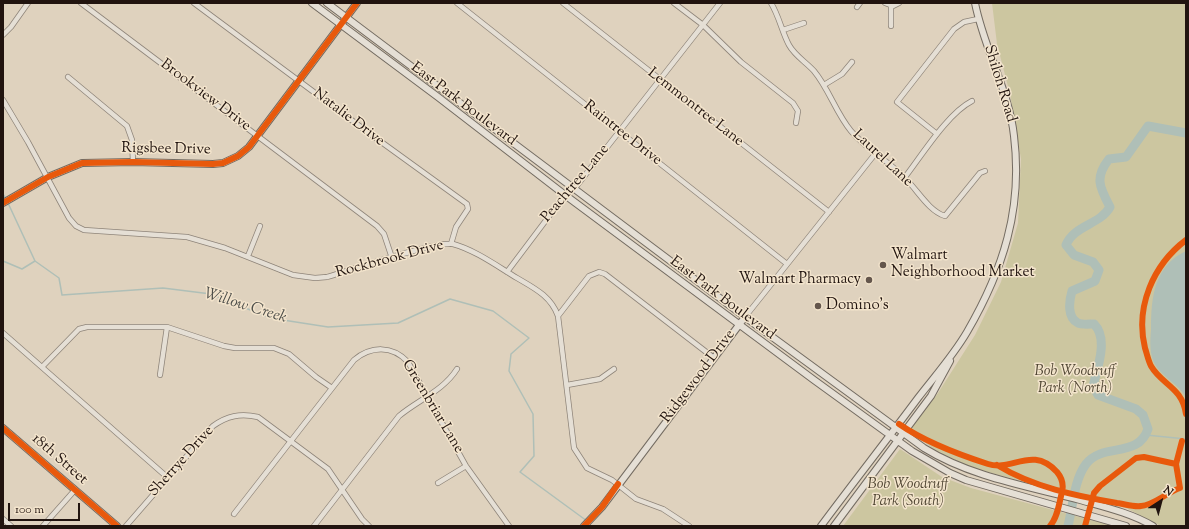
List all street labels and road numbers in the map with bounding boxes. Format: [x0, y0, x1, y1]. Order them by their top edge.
street label: Shiloh Road [979, 43, 1019, 125]
street label: Brookview Drive [156, 56, 254, 136]
street label: East Park Boulevard [407, 59, 519, 151]
street label: Lemmontree Lane [643, 65, 747, 151]
street label: Natalie Drive [309, 85, 387, 151]
street label: Raintree Drive [579, 98, 665, 170]
street label: Laurel Lane [848, 127, 916, 191]
street label: Rigsbee Drive [121, 140, 211, 160]
street label: Peachtree Lane [538, 141, 614, 227]
street label: Rockbrook Drive [334, 237, 446, 283]
street label: East Park Boulevard [666, 253, 778, 345]
street label: Ridgewood Drive [658, 327, 740, 427]
street label: Greenbriar Lane [397, 357, 467, 457]
street label: Sherrye Drive [145, 423, 219, 501]
street label: 18th Street [27, 431, 91, 489]

